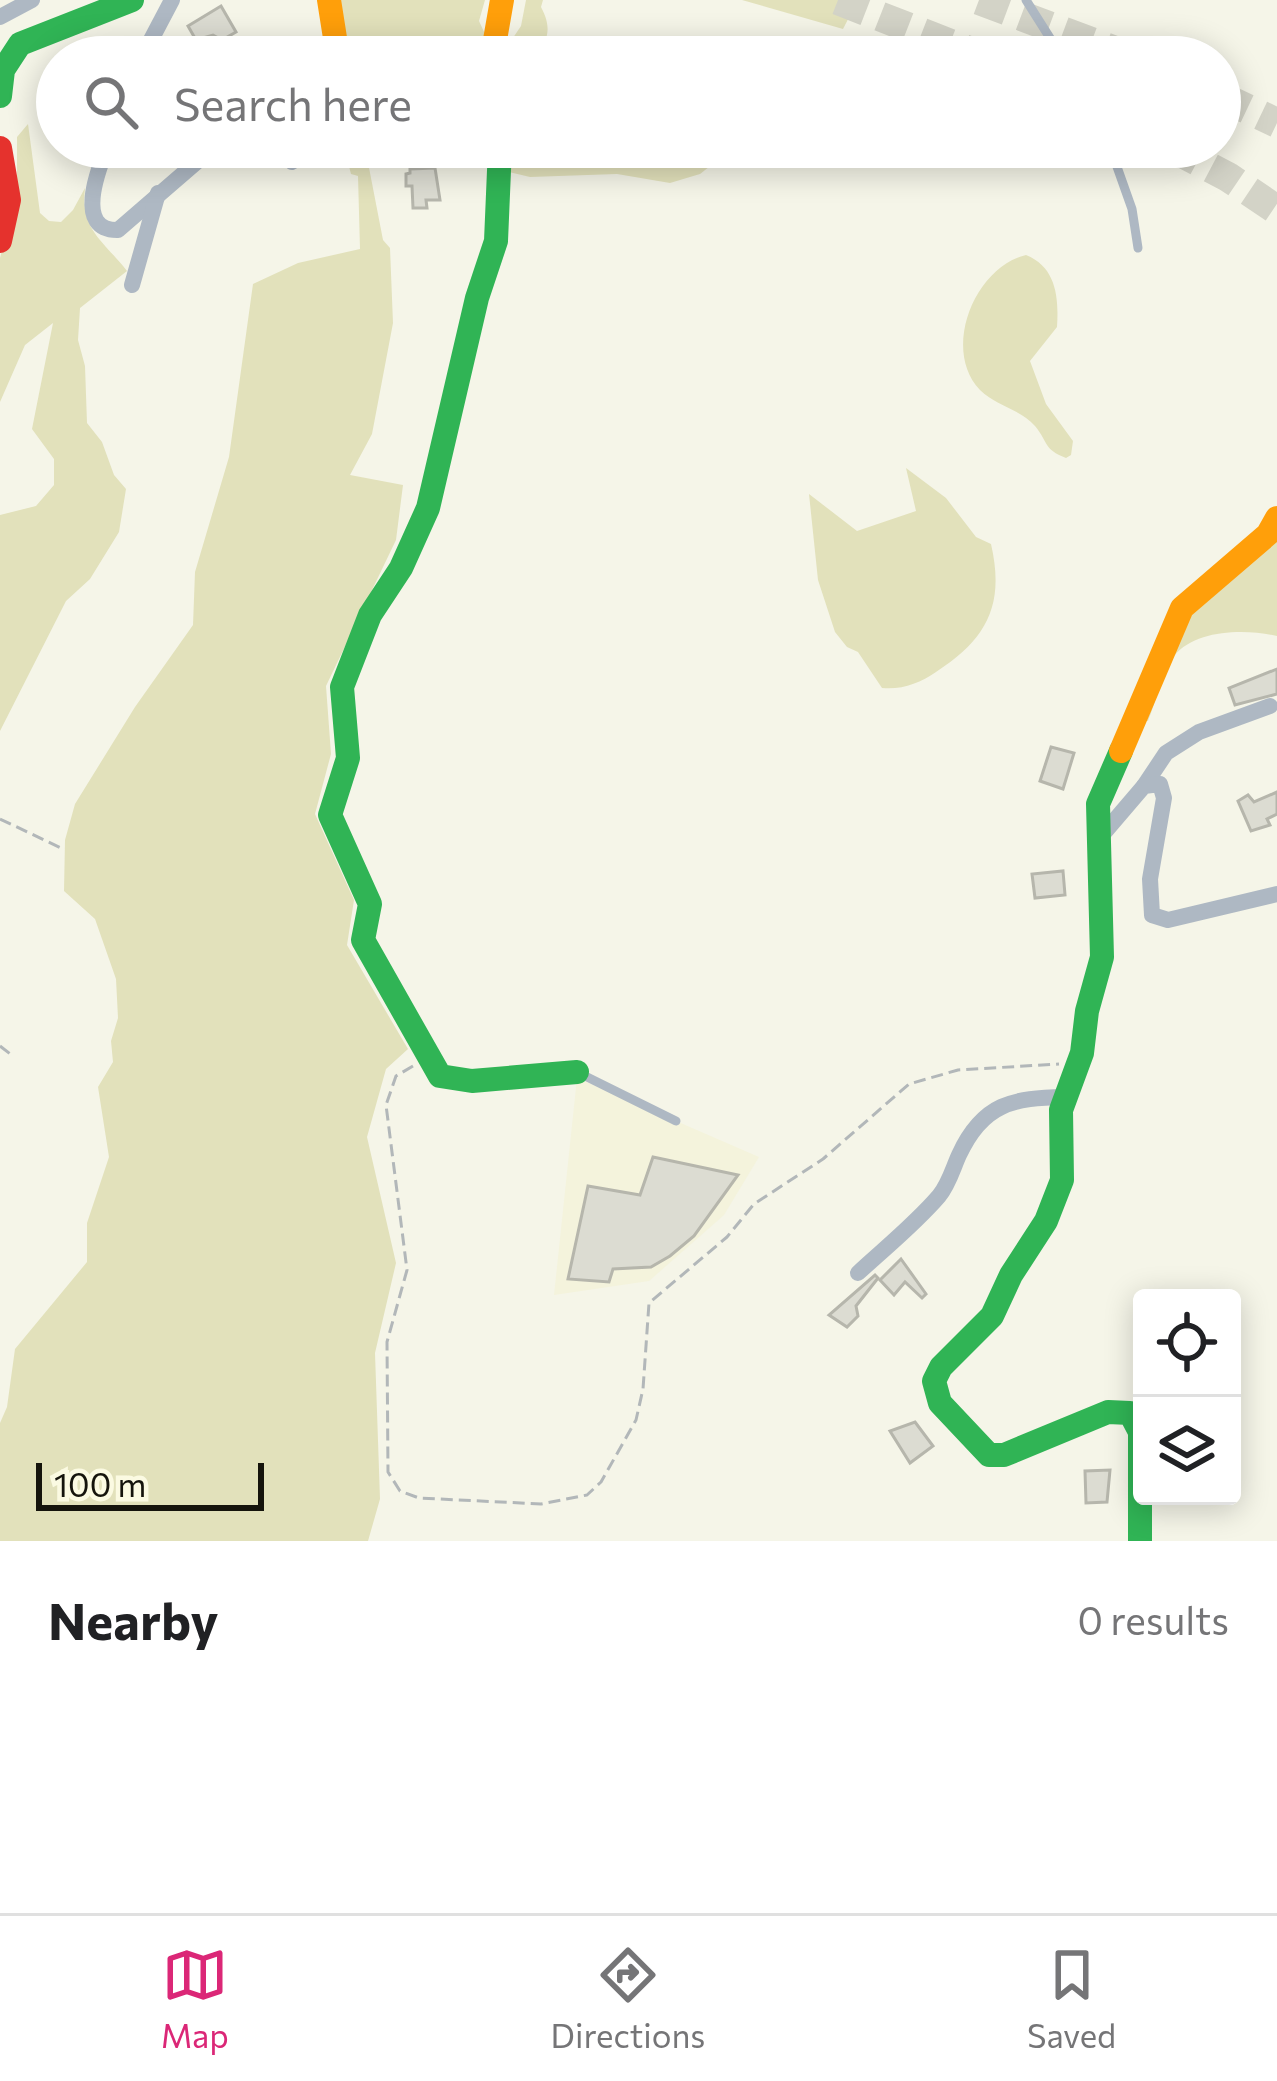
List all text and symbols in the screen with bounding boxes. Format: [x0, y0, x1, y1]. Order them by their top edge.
search box [36, 36, 1241, 168]
icon: search [78, 69, 144, 135]
text: Search here [174, 75, 412, 130]
map controls [1133, 1289, 1241, 1505]
button: locate [1133, 1289, 1241, 1397]
button: layers [1133, 1397, 1241, 1505]
scale bar [36, 1457, 264, 1510]
text: 100 m [54, 1463, 146, 1504]
text: Nearby [48, 1588, 218, 1651]
text: 0 results [1077, 1595, 1229, 1643]
tab: Map [161, 1942, 229, 2055]
tab: Directions [551, 1942, 705, 2055]
tab: Saved [1027, 1942, 1116, 2055]

